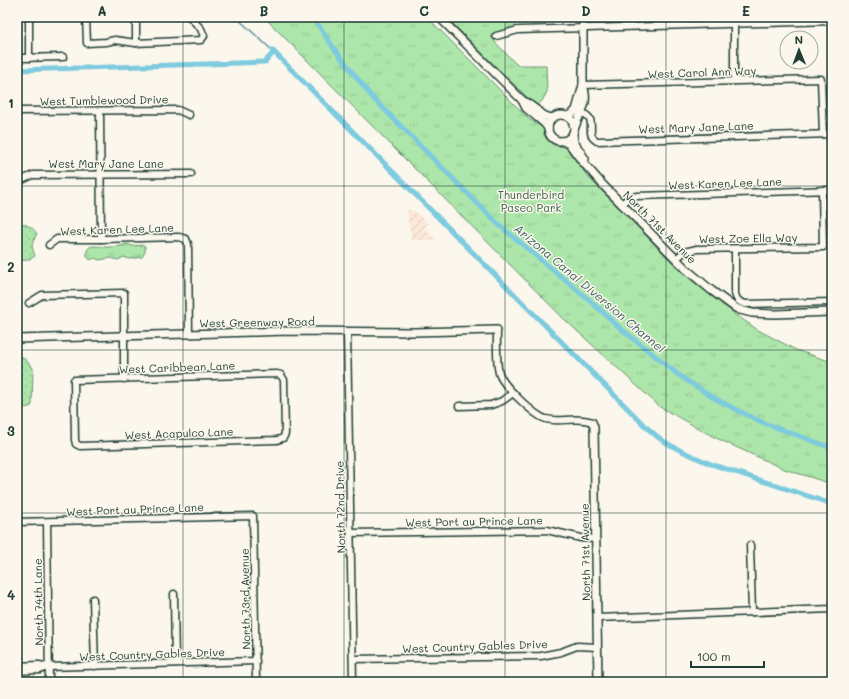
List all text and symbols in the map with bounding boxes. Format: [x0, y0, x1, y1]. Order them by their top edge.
text: A [97, 2, 107, 19]
text: B [260, 2, 269, 19]
text: C [419, 2, 429, 19]
text: D [581, 2, 591, 19]
text: E [742, 2, 750, 19]
north arrow [779, 30, 819, 70]
text: N [795, 32, 803, 47]
street label: West Carol Ann Way [647, 63, 757, 81]
street label: West Tumblewood Drive [39, 91, 169, 109]
text: 1 [8, 94, 14, 111]
street label: West Mary Jane Lane [638, 117, 754, 137]
street label: West Mary Jane Lane [48, 156, 164, 171]
street label: West Karen Lee Lane [668, 174, 782, 192]
park label: Thunderbird Paseo Park [498, 187, 564, 215]
street label: North 71st Avenue [620, 187, 700, 267]
street label: West Karen Lee Lane [60, 220, 174, 238]
water label: Arizona Canal Diversion Channel [511, 220, 669, 356]
street label: West Zoe Ella Way [698, 230, 798, 246]
text: 2 [7, 258, 15, 275]
street label: West Greenway Road [199, 313, 315, 331]
street label: West Caribbean Lane [118, 357, 236, 377]
text: 3 [7, 422, 15, 439]
street label: West Acapulco Lane [124, 424, 234, 442]
street label: North 72nd Drive [332, 460, 348, 553]
street label: West Port au Prince Lane [66, 499, 204, 519]
street label: North 71st Avenue [577, 503, 593, 601]
street label: West Port au Prince Lane [405, 512, 543, 530]
street label: North 73rd Avenue [237, 548, 253, 650]
street label: North 74th Lane [30, 558, 46, 646]
text: 4 [7, 586, 15, 603]
street label: West Country Gables Drive [402, 636, 548, 656]
scale bar [691, 643, 764, 669]
street label: West Country Gables Drive [79, 644, 225, 664]
text: 100 m [697, 648, 731, 664]

